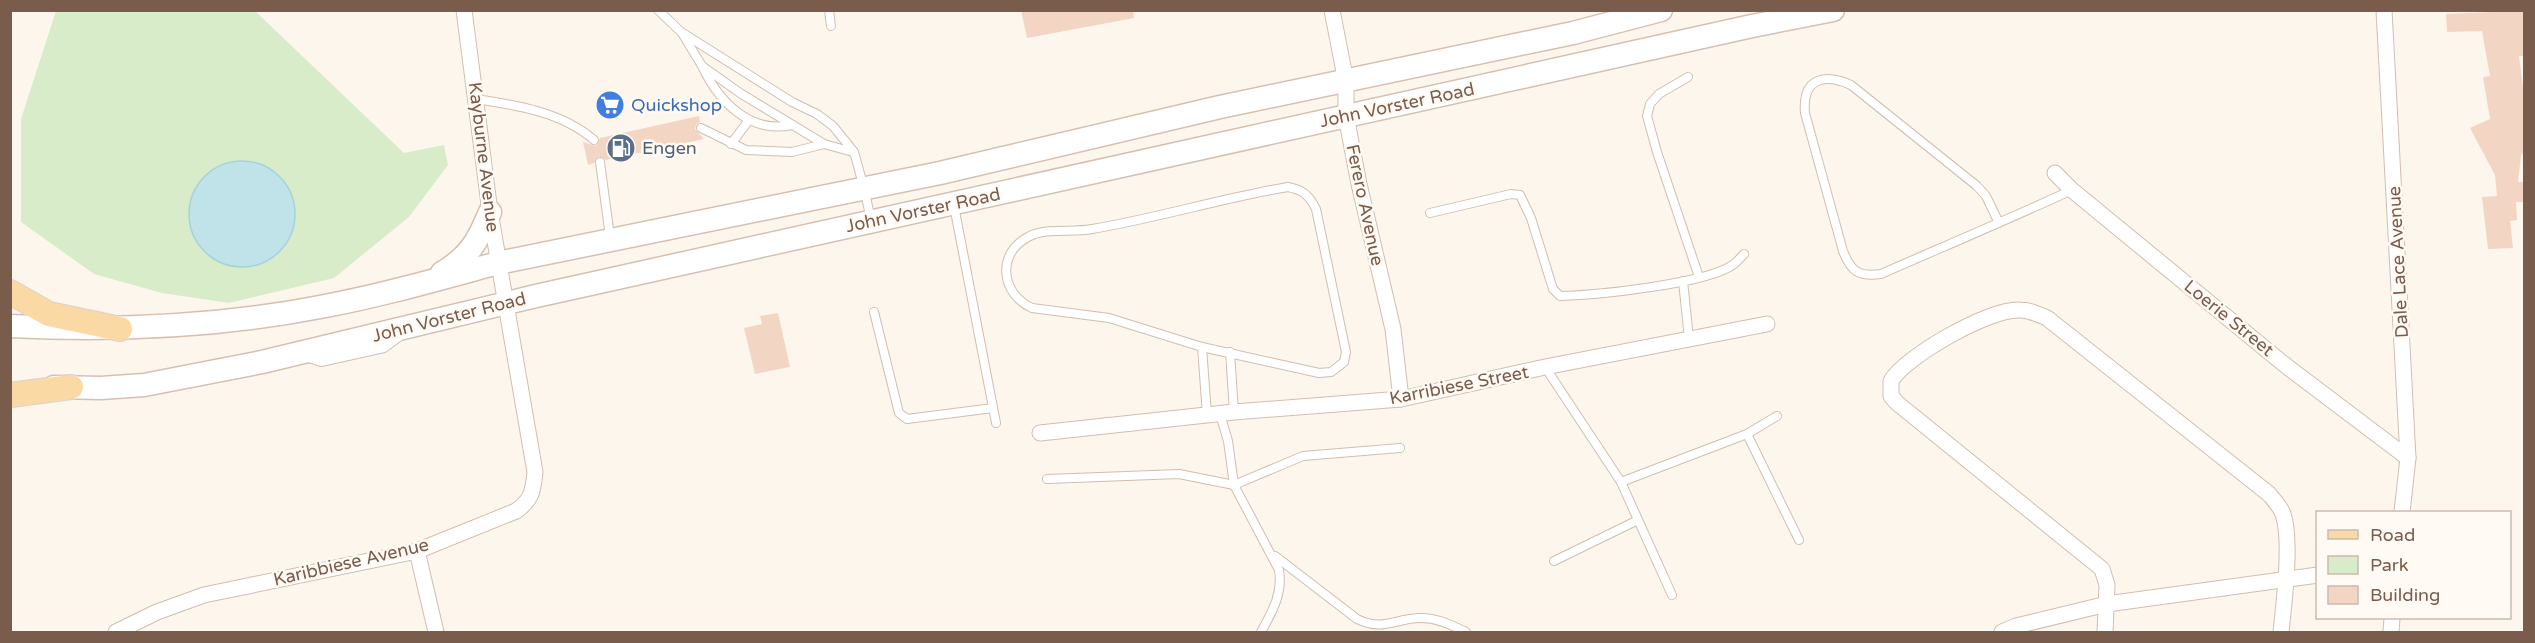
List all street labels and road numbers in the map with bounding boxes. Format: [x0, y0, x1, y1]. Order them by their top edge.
street label: John Vorster Road [1318, 78, 1476, 132]
street label: Kayburne Avenue [464, 81, 504, 233]
street label: Ferero Avenue [1341, 142, 1389, 268]
street label: John Vorster Road [844, 183, 1002, 237]
street label: Dale Lace Avenue [2383, 185, 2413, 339]
street label: Loerie Street [2180, 275, 2278, 361]
street label: John Vorster Road [370, 287, 528, 347]
street label: Karribiese Street [1387, 361, 1531, 409]
street label: Karibbiese Avenue [271, 533, 431, 591]

